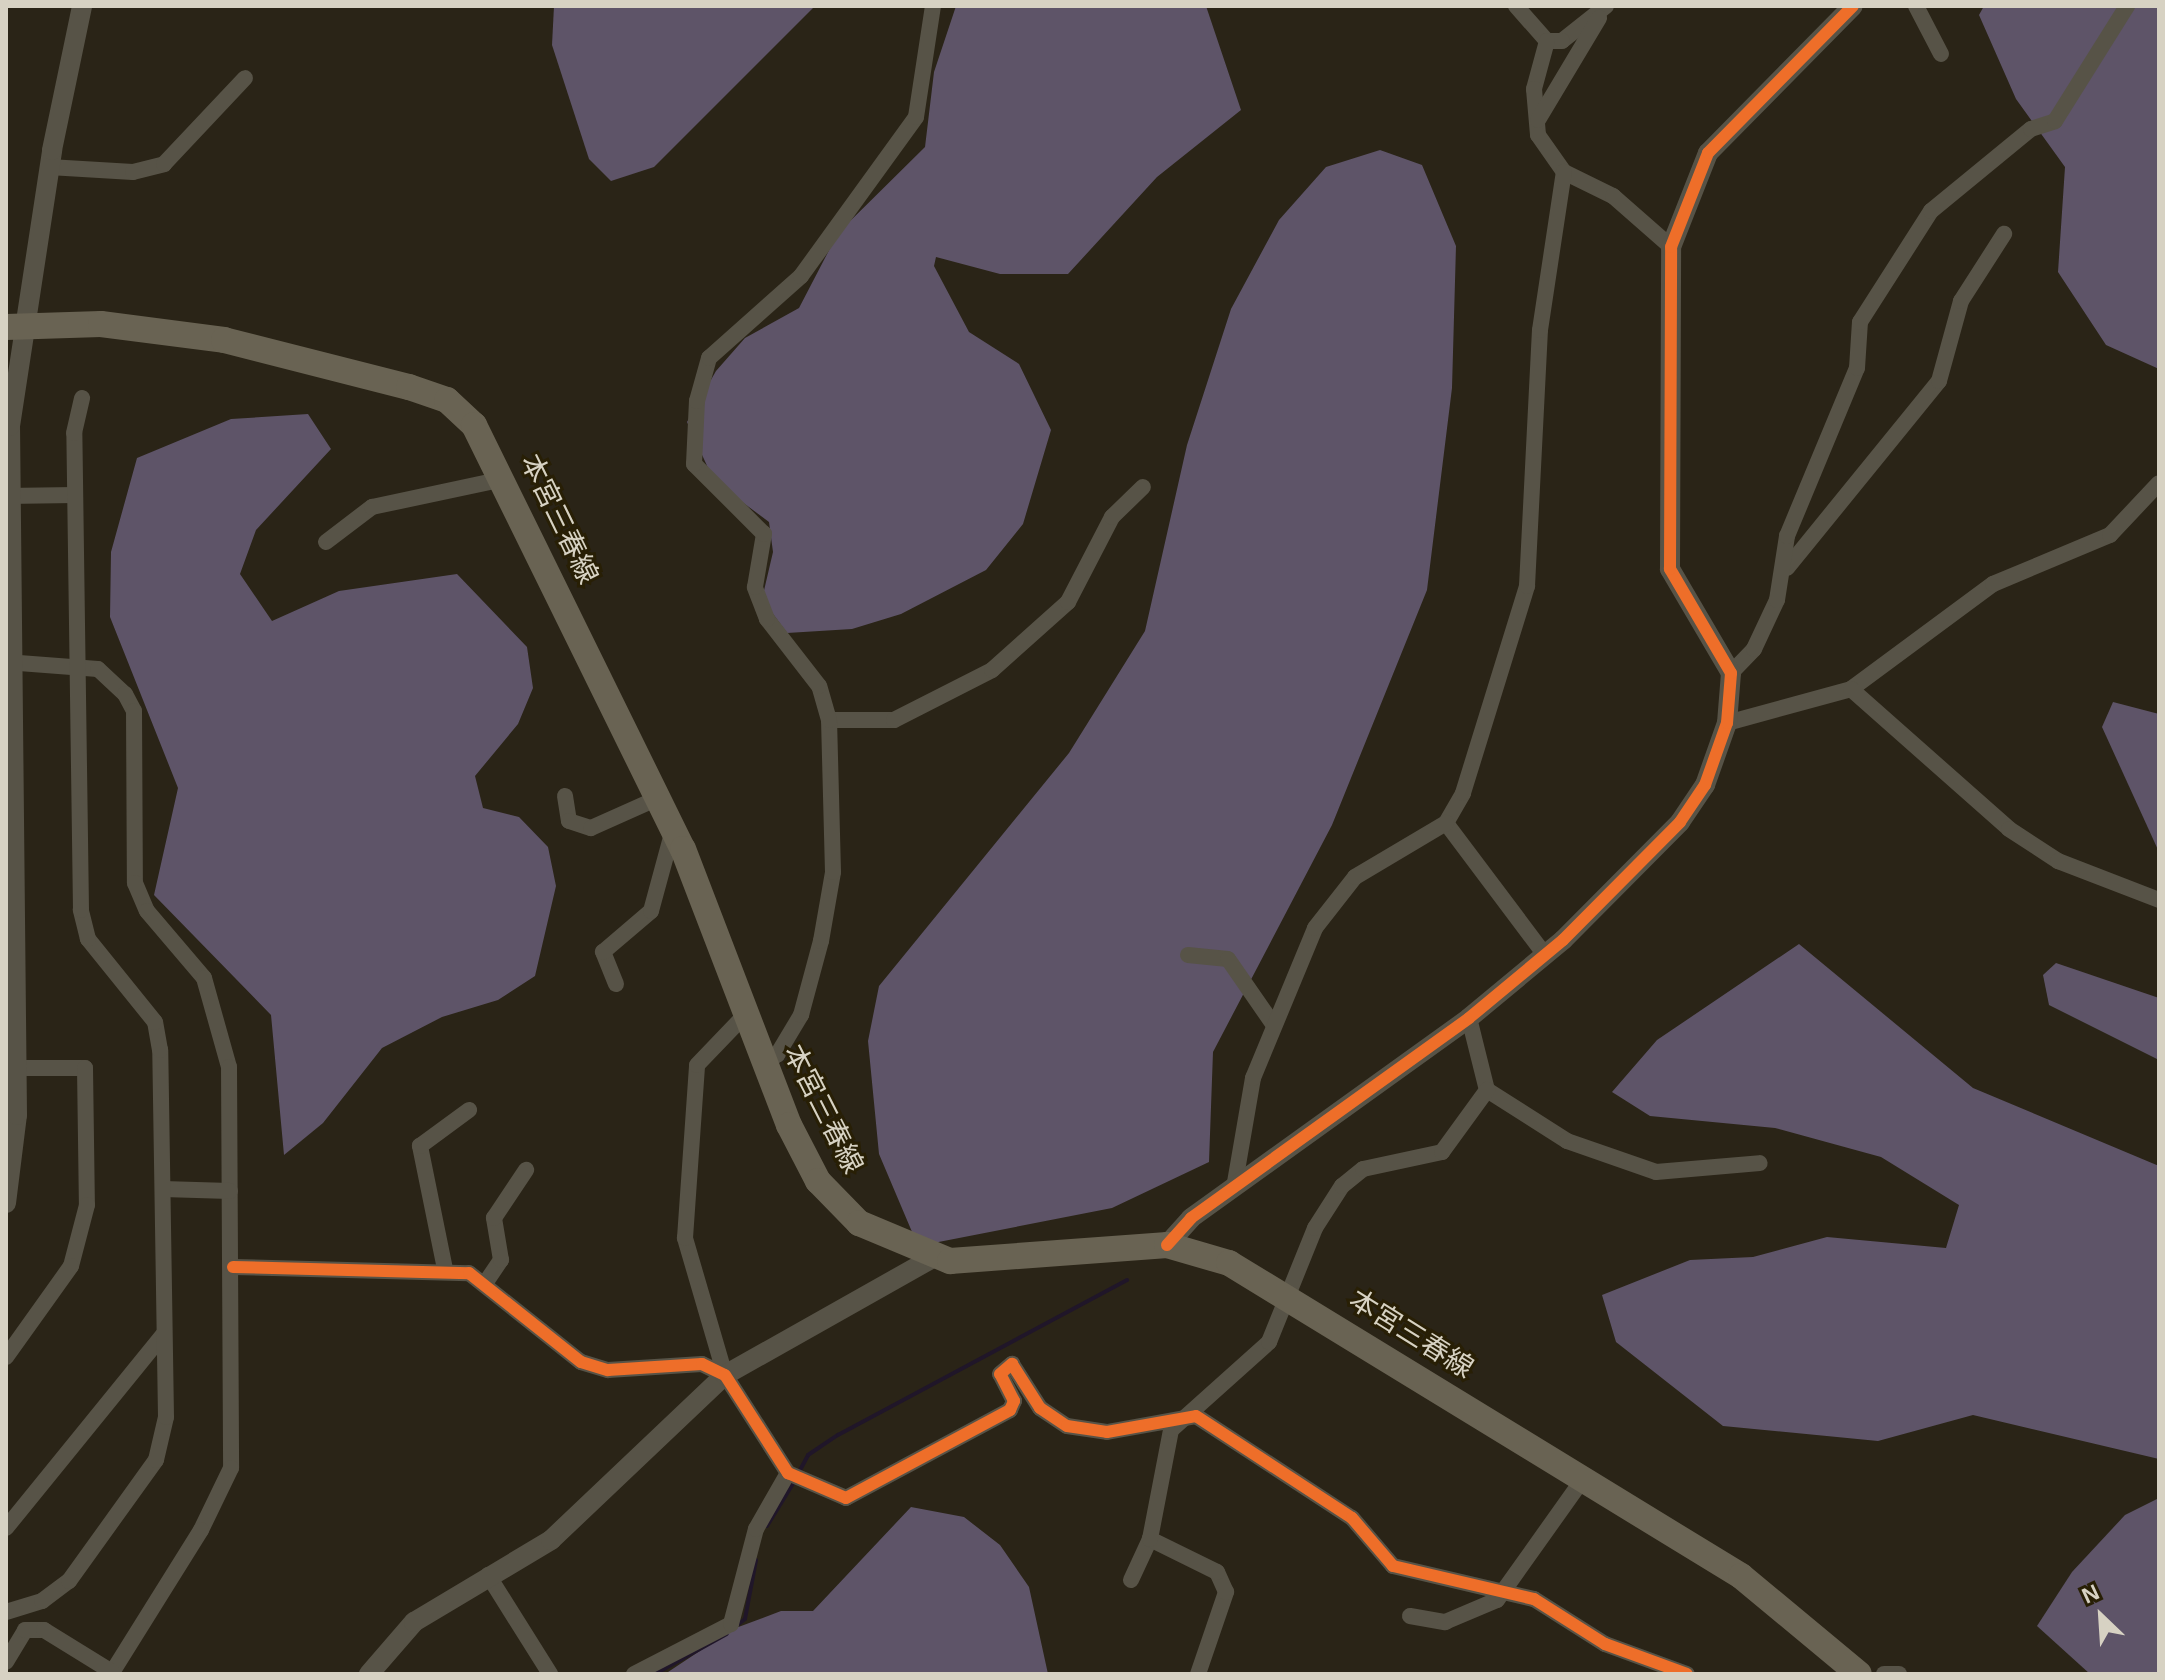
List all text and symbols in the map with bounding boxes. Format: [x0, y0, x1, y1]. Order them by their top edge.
street label: 本宮三春線 [513, 449, 605, 589]
street label: 本宮三春線 [776, 1039, 870, 1179]
street label: 本宮三春線 [1343, 1283, 1479, 1385]
north arrow [2061, 1576, 2141, 1656]
text: N [2078, 1579, 2103, 1608]

